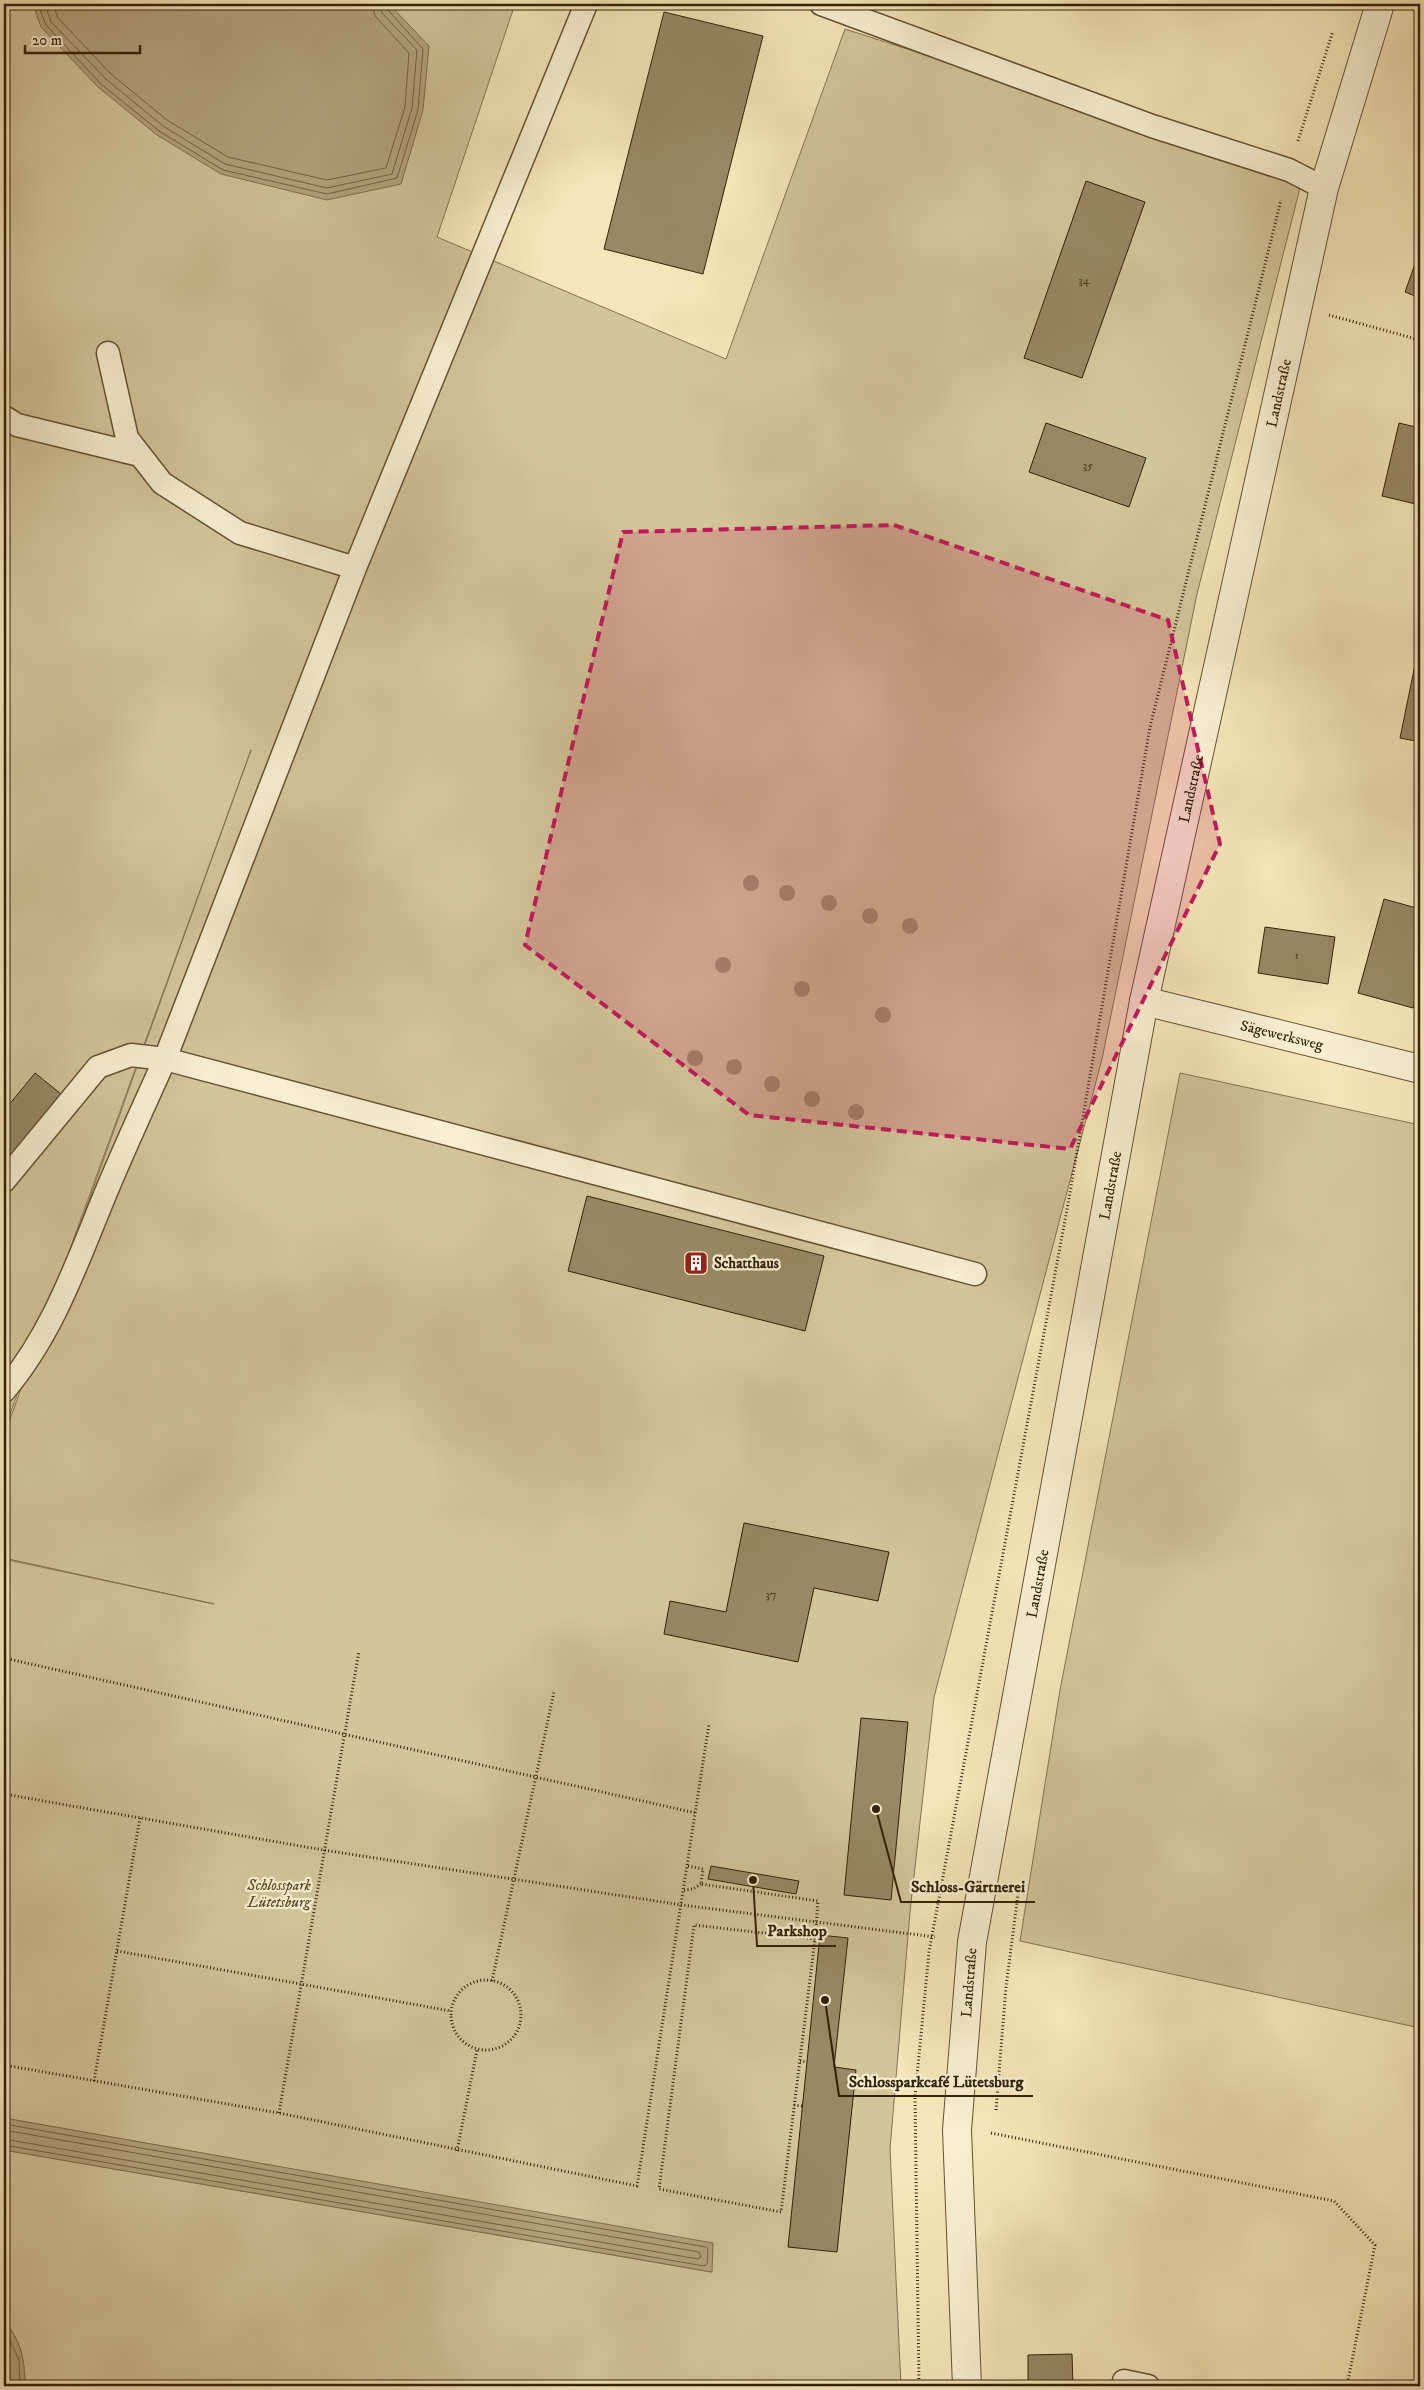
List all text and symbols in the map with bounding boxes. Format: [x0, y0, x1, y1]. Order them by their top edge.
scale bar [25, 22, 140, 54]
text: 20 m [32, 31, 62, 50]
house number: 34 [1078, 273, 1091, 288]
street label: Landstraße [1262, 357, 1295, 429]
house number: 35 [1083, 458, 1093, 473]
street label: Landstraße [1174, 753, 1208, 825]
house number: 1 [1295, 948, 1299, 963]
street label: Sägewerksweg [1239, 1016, 1326, 1054]
street label: Landstraße [1095, 1149, 1126, 1221]
building icon: Schatthaus [683, 1250, 709, 1276]
place label: Schatthaus [714, 1254, 779, 1273]
street label: Landstraße [1022, 1548, 1053, 1620]
house number: 37 [766, 1587, 776, 1602]
callout: Schloss-Gärtnerei [901, 1871, 1035, 1902]
park label: Schlosspark Lütetsburg [246, 1876, 312, 1912]
text: Schloss-Gärtnerei [911, 1877, 1025, 1897]
callout: Parkshop [757, 1915, 836, 1946]
text: Parkshop [767, 1921, 827, 1941]
street label: Landstraße [957, 1947, 981, 2018]
callout: Schlossparkcafé Lütetsburg [839, 2065, 1033, 2096]
text: Schlossparkcafé Lütetsburg [849, 2072, 1025, 2092]

